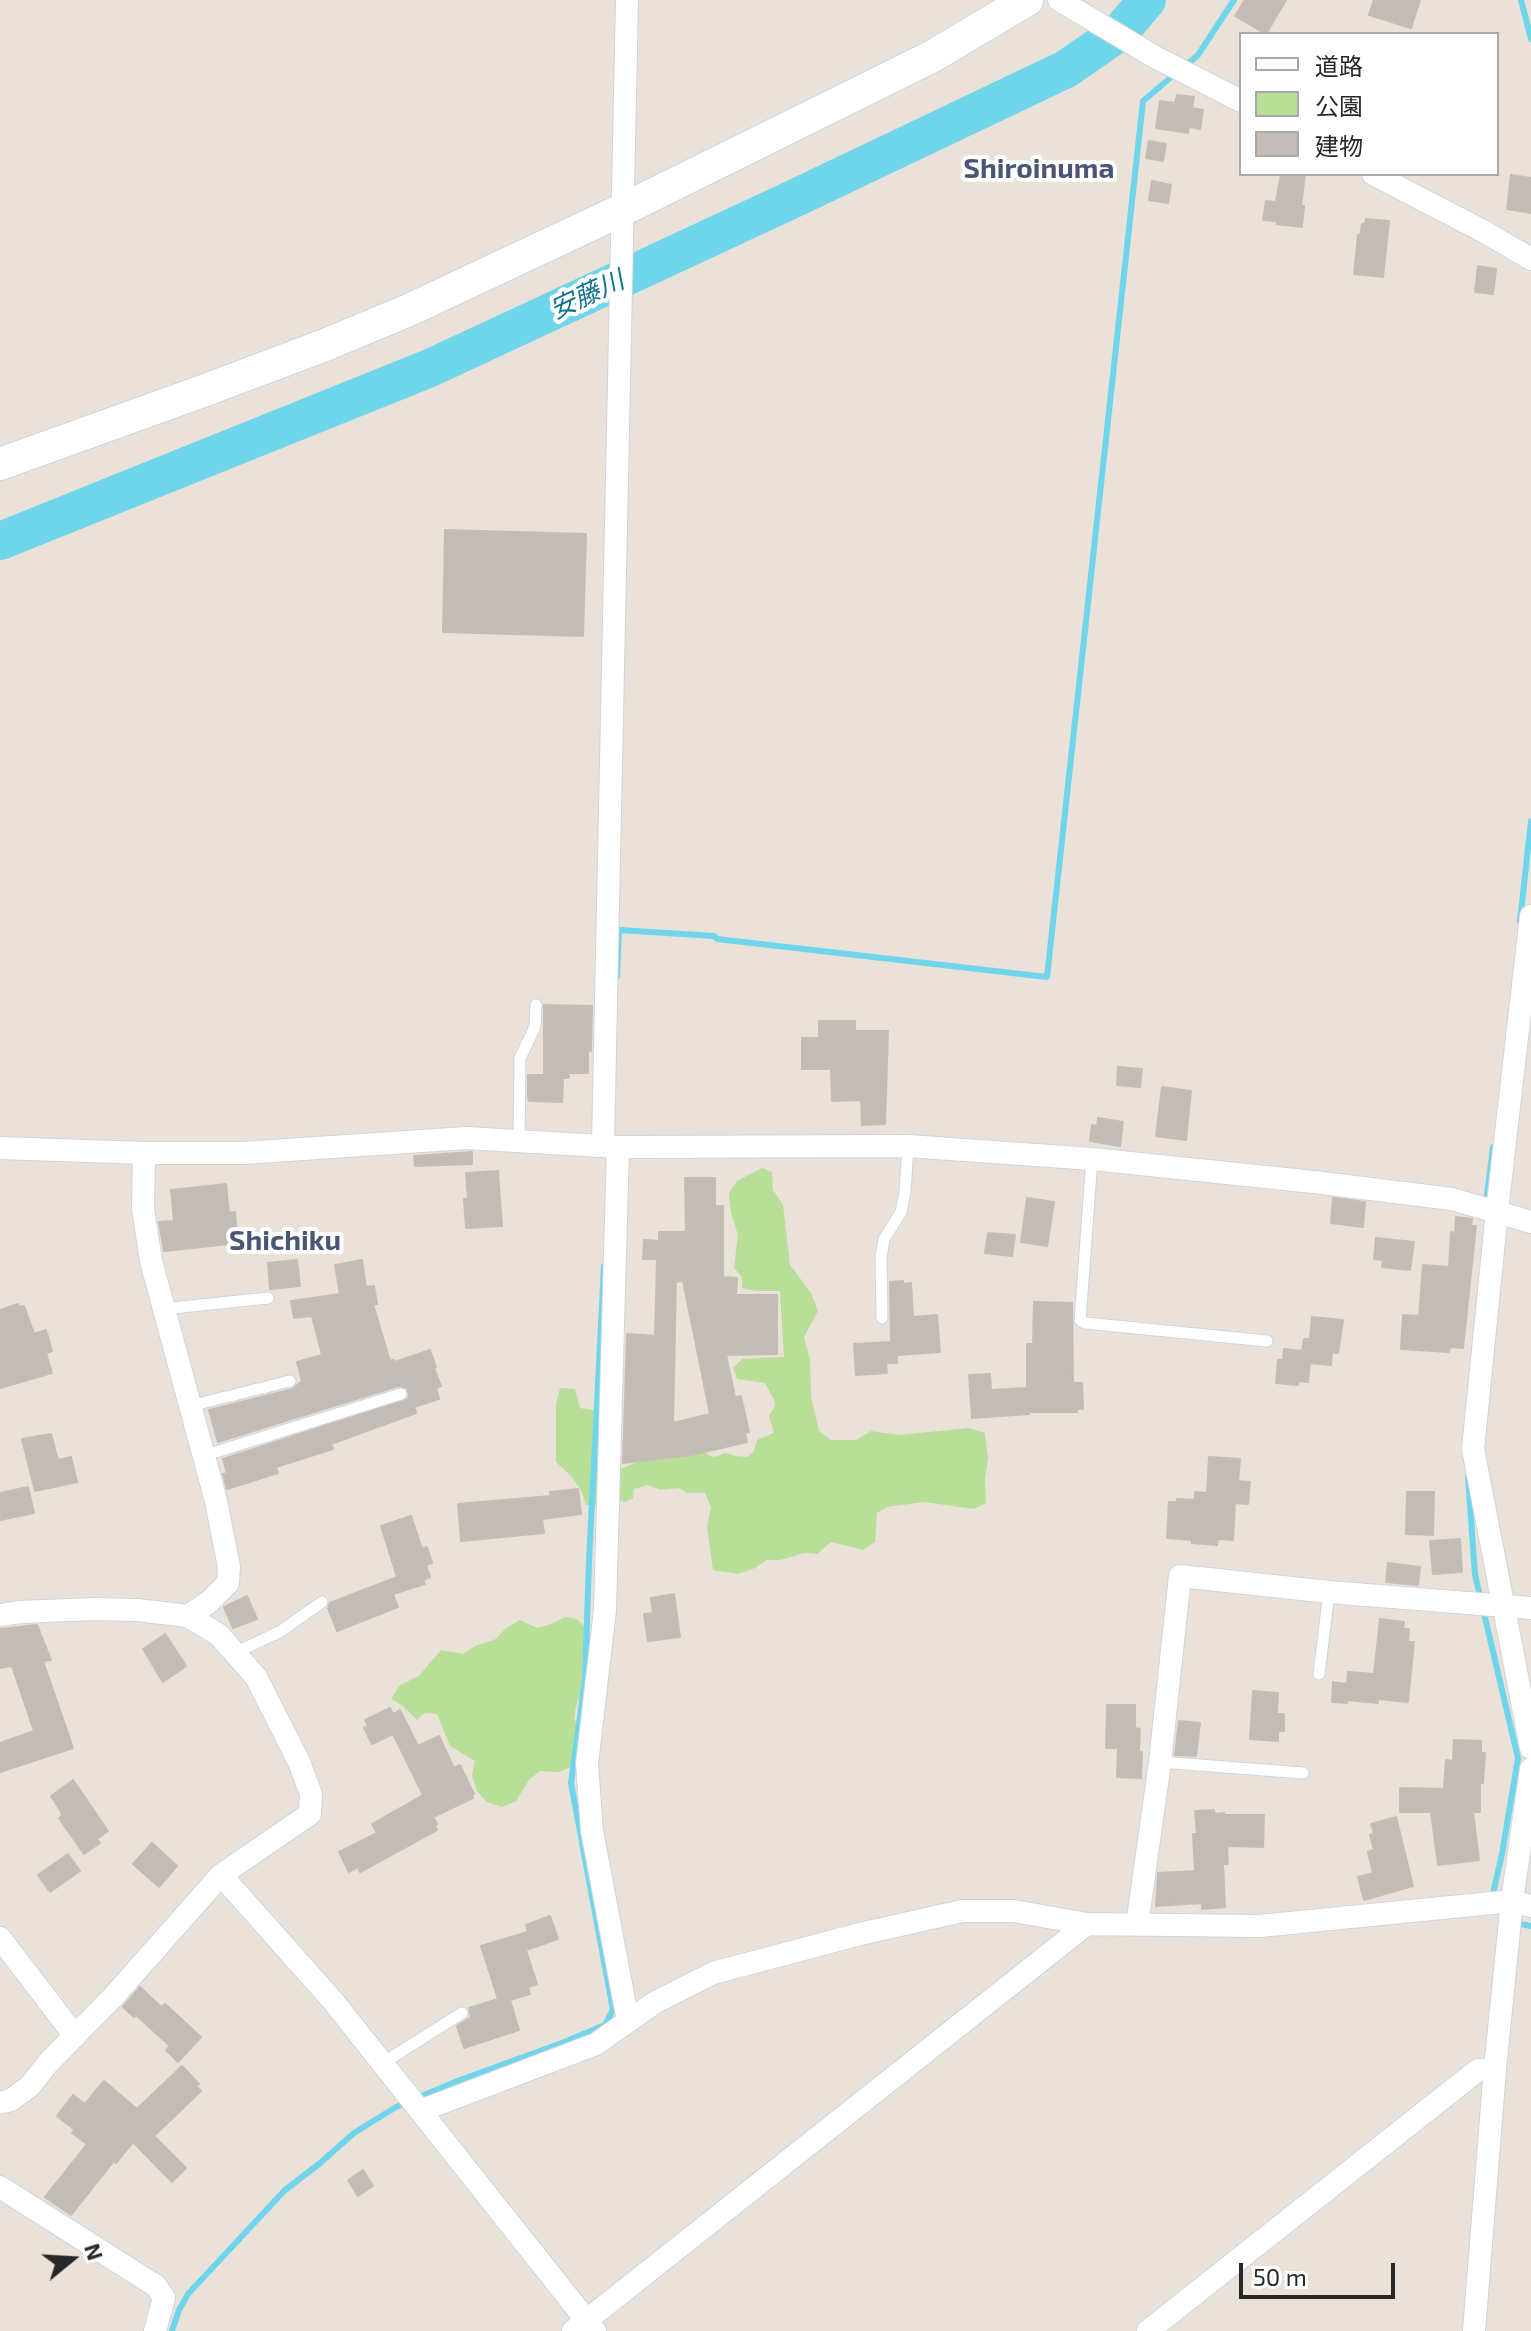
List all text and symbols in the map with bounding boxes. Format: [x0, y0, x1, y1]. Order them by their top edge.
legend [1239, 32, 1499, 176]
text: 道路 [1315, 51, 1363, 80]
text: 公園 [1315, 91, 1363, 120]
text: 建物 [1315, 131, 1363, 160]
district label: Shiroinuma [964, 152, 1114, 186]
water label: 安藤川 [545, 264, 629, 326]
district label: Shichiku [229, 1224, 341, 1258]
north arrow [32, 2219, 112, 2299]
text: N [80, 2240, 110, 2263]
scale bar [1243, 2247, 1399, 2297]
text: 50 m [1253, 2262, 1307, 2291]

